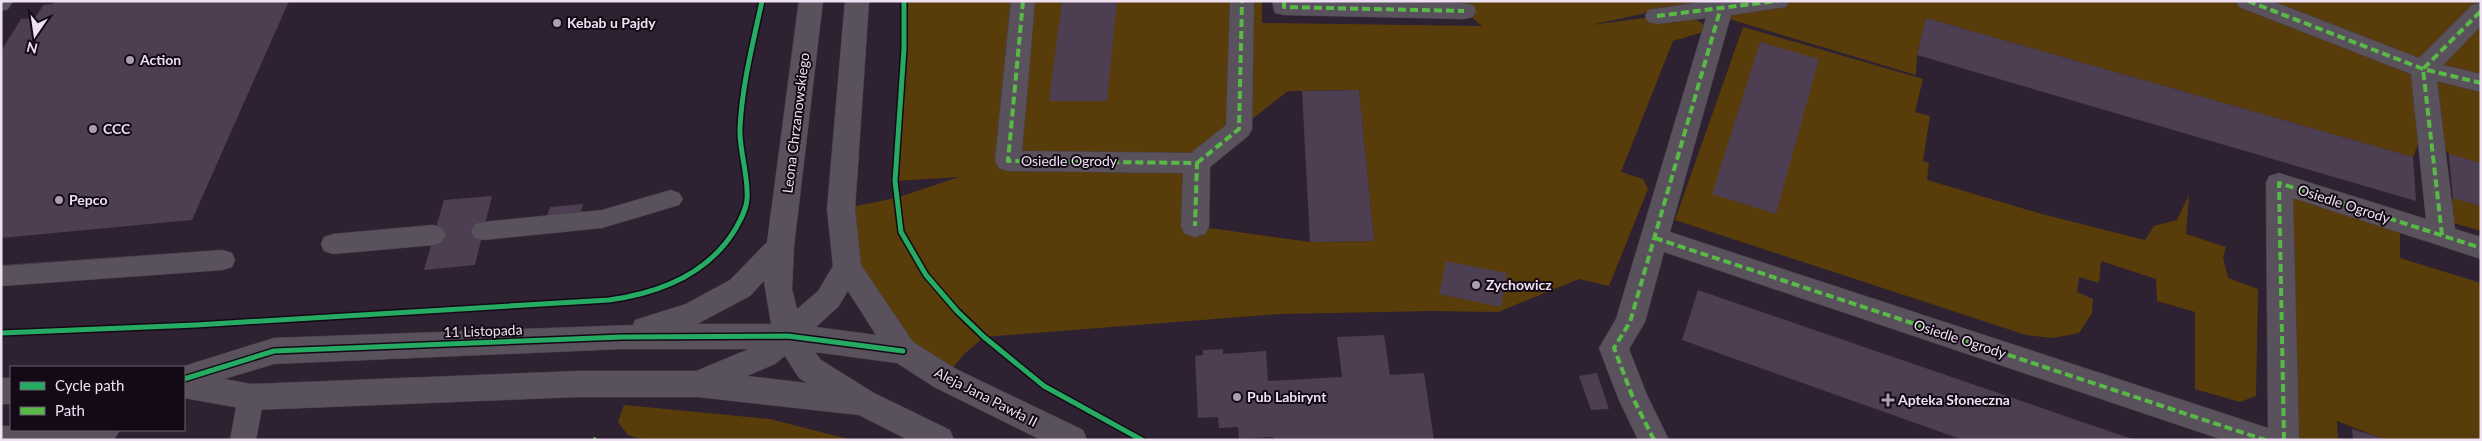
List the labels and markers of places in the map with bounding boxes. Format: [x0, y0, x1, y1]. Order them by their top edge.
place label: Kebab u Pajdy [567, 14, 656, 31]
marker: Kebab u Pajdy [551, 17, 563, 29]
place label: Action [139, 51, 181, 68]
marker: Action [124, 54, 136, 66]
place label: CCC [103, 120, 131, 137]
marker: CCC [87, 123, 99, 135]
place label: Pepco [69, 191, 107, 208]
marker: Pepco [53, 194, 65, 206]
place label: Zychowicz [1486, 276, 1552, 293]
marker: Zychowicz [1470, 279, 1482, 291]
place label: Pub Labirynt [1247, 388, 1327, 405]
marker: Pub Labirynt [1231, 391, 1243, 403]
place label: Apteka Słoneczna [1897, 391, 2010, 408]
marker: Apteka Słoneczna [1882, 394, 1894, 406]

